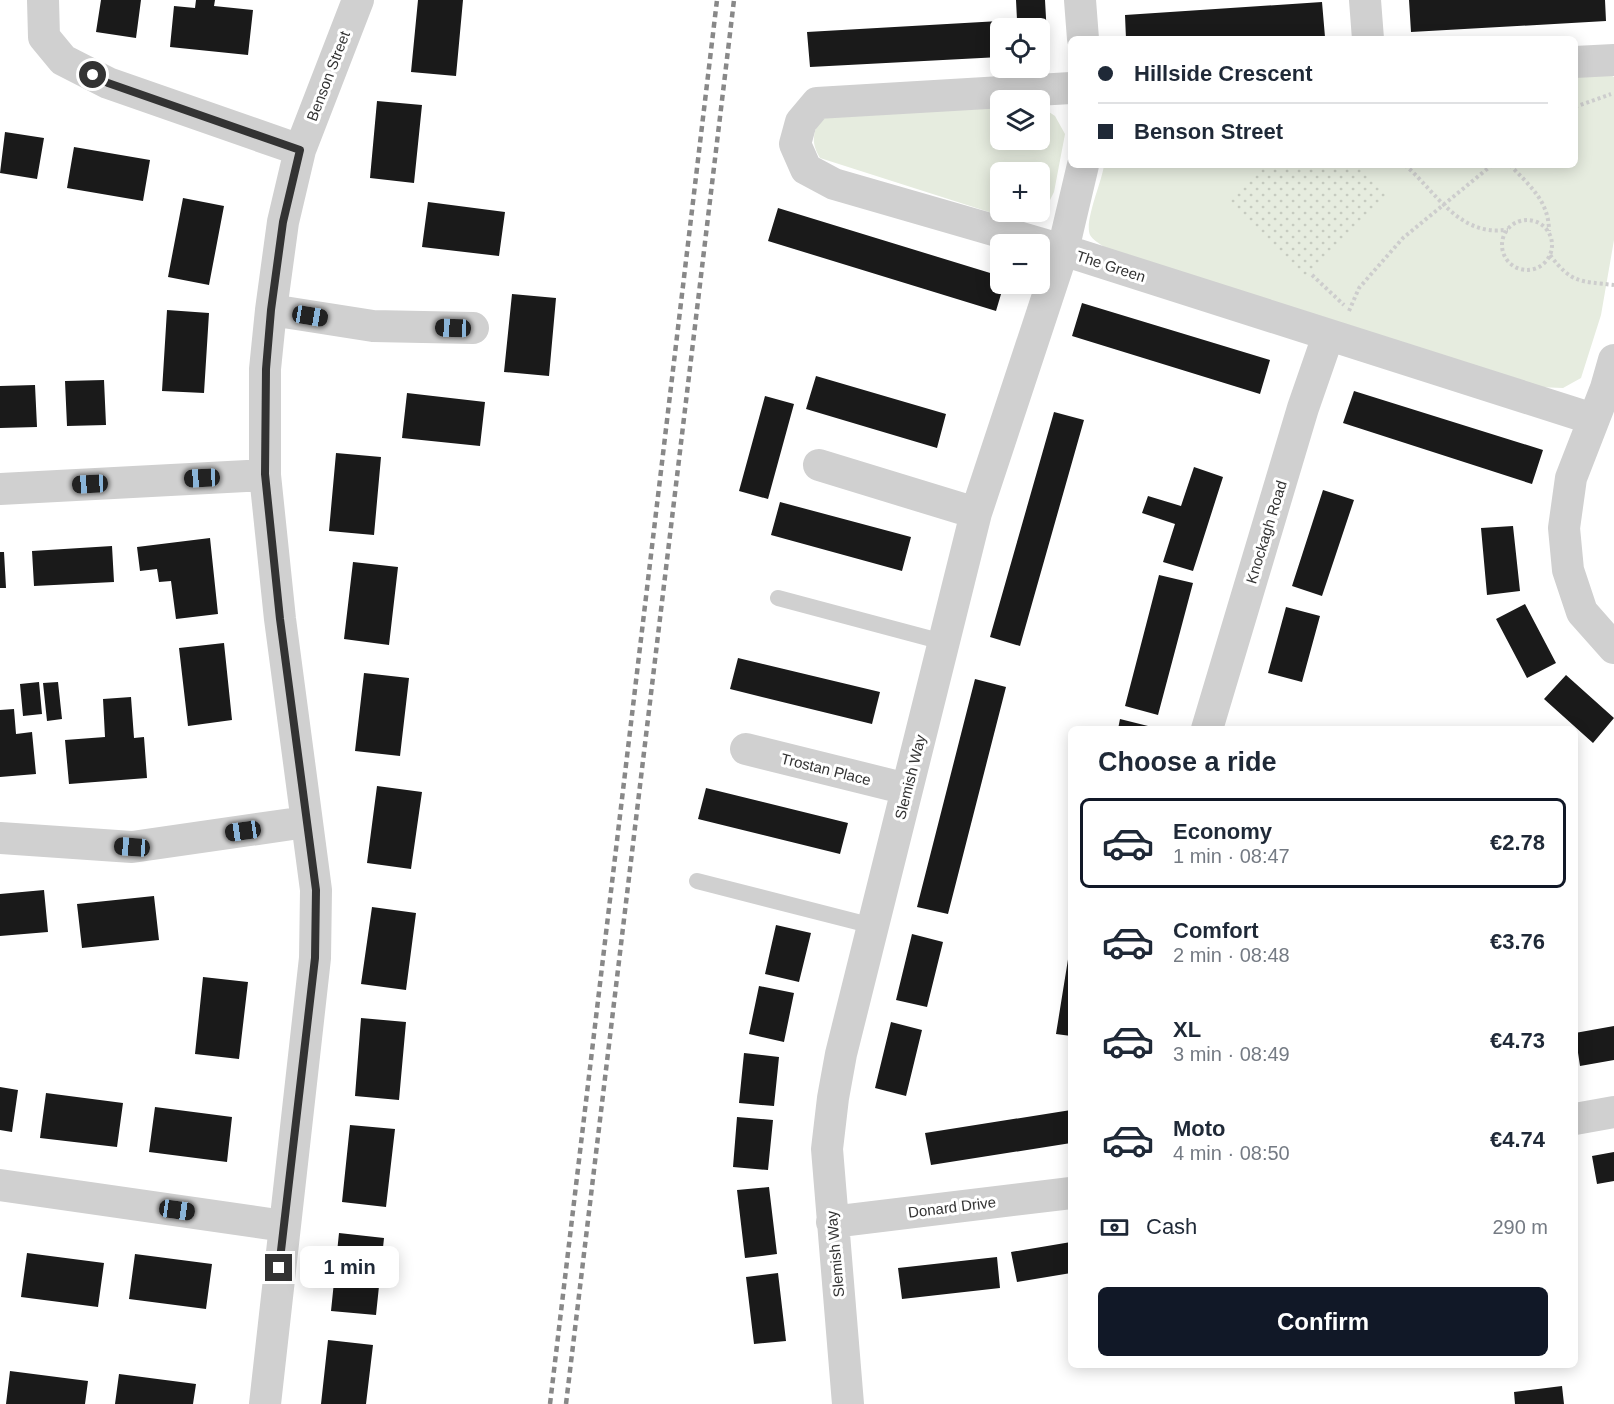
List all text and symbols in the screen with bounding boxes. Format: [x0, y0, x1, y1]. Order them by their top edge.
map controls [990, 18, 1050, 294]
button: locate [990, 18, 1050, 78]
street label: Benson Street [303, 28, 353, 123]
route start [79, 61, 106, 88]
text: Hillside Crescent [1134, 61, 1313, 86]
button: layers [990, 90, 1050, 150]
text: Benson Street [1134, 119, 1283, 144]
button: + [990, 162, 1050, 222]
button: − [990, 234, 1050, 294]
street label: The Green [1074, 247, 1148, 285]
car [291, 304, 329, 328]
car [435, 318, 471, 338]
car [184, 468, 220, 488]
car [72, 474, 108, 494]
street label: Knockagh Road [1242, 478, 1290, 586]
street label: Slemish Way [891, 732, 929, 821]
text: Choose a ride [1098, 747, 1277, 777]
street label: Trostan Place [779, 750, 873, 788]
icon: car [1101, 816, 1155, 870]
text: Economy [1173, 819, 1272, 844]
car [224, 820, 262, 842]
text: €2.78 [1490, 830, 1545, 855]
car [113, 837, 151, 857]
text: 1 min · 08:47 [1173, 845, 1290, 867]
icon: car [1101, 915, 1155, 969]
text: Comfort [1173, 918, 1259, 943]
text: €3.76 [1490, 929, 1545, 954]
text: 2 min · 08:48 [1173, 944, 1290, 966]
icon: car [1101, 1014, 1155, 1068]
text: XL [1173, 1017, 1201, 1042]
text: €4.73 [1490, 1028, 1545, 1053]
text: 3 min · 08:49 [1173, 1043, 1290, 1065]
icon: car [1101, 1113, 1155, 1167]
text: Moto [1173, 1116, 1226, 1141]
text: €4.74 [1490, 1127, 1545, 1152]
text: 4 min · 08:50 [1173, 1142, 1290, 1164]
street label: Donard Drive [907, 1193, 997, 1221]
car [158, 1199, 196, 1221]
street label: Slemish Way [823, 1209, 847, 1298]
icon: cash [1098, 1211, 1131, 1244]
text: Cash [1146, 1214, 1197, 1239]
text: 290 m [1492, 1216, 1548, 1238]
callout: 1 min [300, 1247, 399, 1289]
route end [265, 1254, 292, 1281]
text: 1 min [323, 1256, 376, 1278]
button: Confirm [1098, 1287, 1548, 1356]

